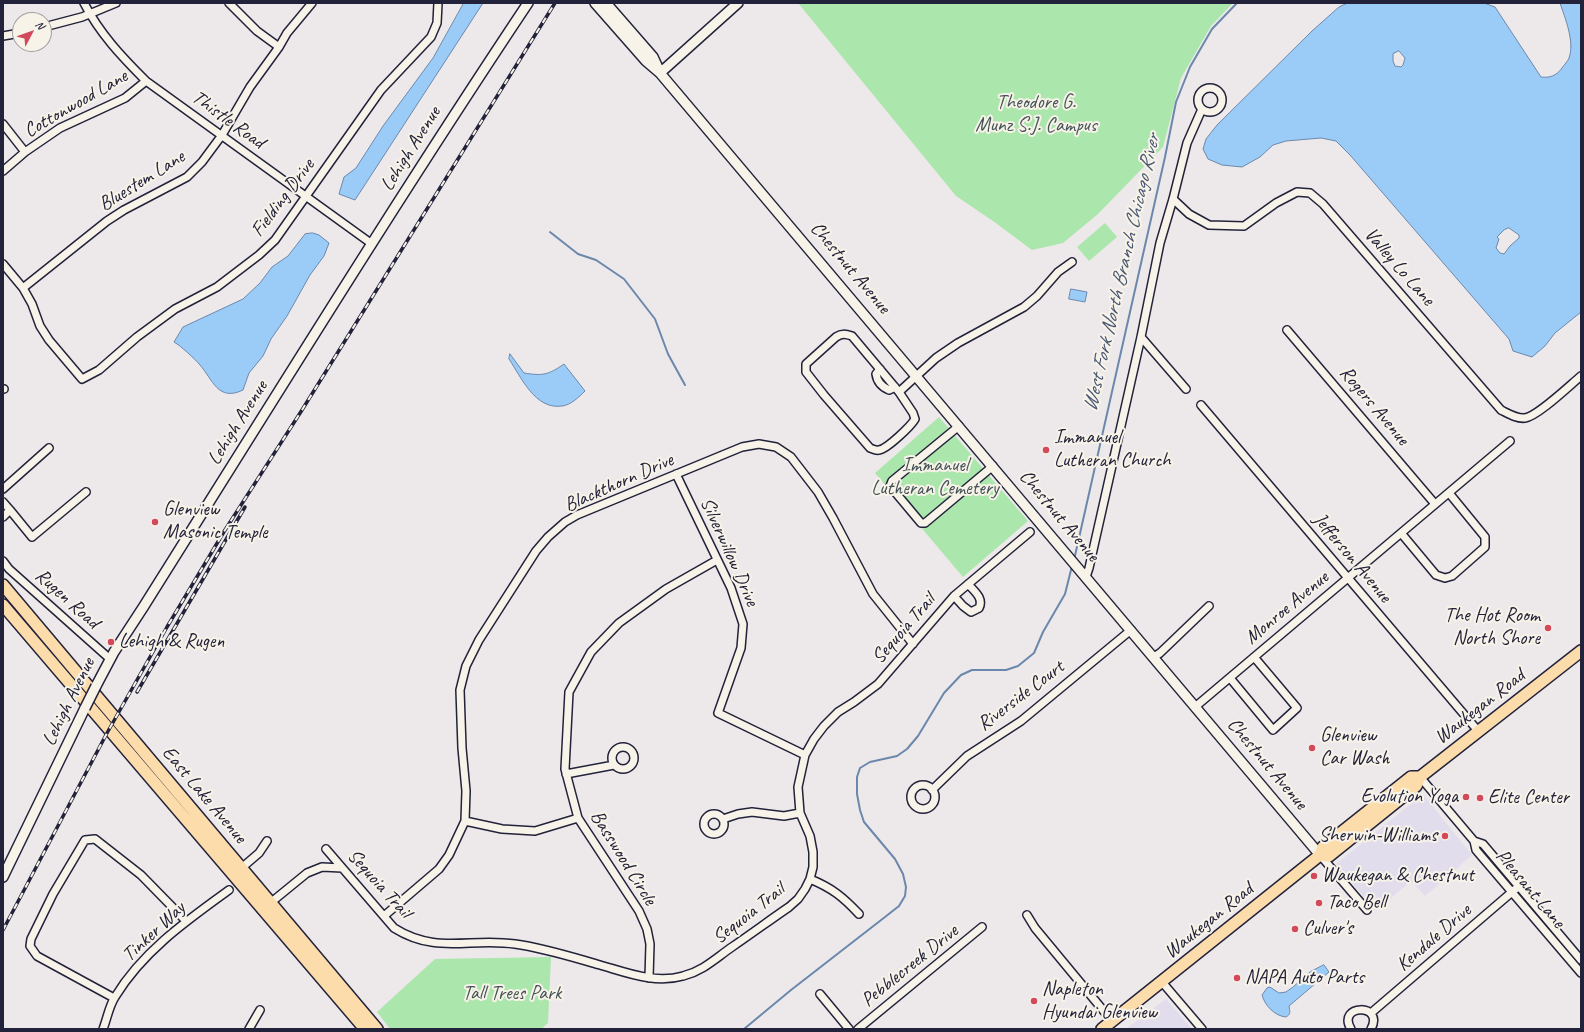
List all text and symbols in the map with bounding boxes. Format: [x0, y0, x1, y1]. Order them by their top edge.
north arrow [12, 12, 52, 52]
text: N [33, 18, 48, 32]
street label: Cottonwood Lane [20, 65, 132, 143]
street label: Thistle Road [187, 86, 269, 154]
park label: Theodore G. Munz S.J. Campus [975, 91, 1097, 138]
street label: Lehigh Avenue [376, 102, 446, 196]
water label: West Fork North Branch Chicago River [1078, 132, 1166, 414]
street label: Bluestem Lane [95, 145, 189, 217]
street label: Fielding Drive [246, 154, 320, 242]
street label: Chestnut Avenue [805, 217, 895, 319]
street label: Valley Lo Lane [1359, 223, 1439, 311]
street label: Rogers Avenue [1334, 362, 1414, 450]
street label: Lehigh Avenue [203, 376, 273, 470]
place label: Immanuel Lutheran Church [1054, 426, 1171, 473]
marker: Immanuel Lutheran Church [1041, 445, 1051, 455]
street label: Blackthorn Drive [561, 448, 677, 518]
park label: Immanuel Lutheran Cemetery [871, 454, 999, 501]
street label: Chestnut Avenue [1014, 465, 1104, 567]
street label: Silverwillow Drive [694, 494, 764, 610]
place label: Glenview Masonic Temple [163, 498, 268, 545]
street label: Jefferson Avenue [1308, 508, 1396, 608]
marker: Glenview Masonic Temple [150, 517, 160, 527]
street label: Rugen Road [30, 564, 104, 634]
street label: Monroe Avenue [1240, 566, 1334, 650]
street label: Sequoia Trail [867, 589, 941, 669]
place label: The Hot Room North Shore [1444, 604, 1540, 651]
marker: The Hot Room North Shore [1543, 623, 1553, 633]
place label: Lehigh & Rugen [119, 630, 224, 654]
marker: Lehigh & Rugen [106, 637, 116, 647]
street label: Lehigh Avenue [37, 654, 101, 750]
street label: Riverside Court [973, 656, 1069, 736]
street label: Waukegan Road [1430, 664, 1530, 750]
street label: Chestnut Avenue [1222, 713, 1312, 815]
place label: Glenview Car Wash [1320, 724, 1389, 771]
street label: East Lake Avenue [156, 742, 252, 848]
marker: Glenview Car Wash [1307, 743, 1317, 753]
place label: Evolution Yoga [1361, 785, 1458, 809]
place label: Elite Center [1488, 786, 1569, 810]
marker: Evolution Yoga [1461, 792, 1471, 802]
marker: Elite Center [1475, 793, 1485, 803]
street label: Basswood Circle [584, 806, 662, 910]
place label: Sherwin-Williams [1319, 824, 1437, 848]
marker: Sherwin-Williams [1440, 831, 1450, 841]
street label: Sequoia Trail [342, 844, 416, 924]
street label: Pleasant Lane [1490, 845, 1570, 933]
place label: Waukegan & Chestnut [1322, 864, 1474, 888]
marker: Waukegan & Chestnut [1309, 871, 1319, 881]
street label: Sequoia Trail [708, 878, 790, 950]
street label: Waukegan Road [1160, 878, 1258, 964]
place label: Taco Bell [1327, 891, 1386, 915]
street label: Tinker Way [118, 897, 190, 967]
marker: Taco Bell [1314, 898, 1324, 908]
street label: Kendale Drive [1392, 899, 1476, 977]
place label: Culver's [1303, 917, 1353, 941]
street label: Pebblecreek Drive [857, 920, 963, 1012]
marker: Culver's [1290, 924, 1300, 934]
place label: NAPA Auto Parts [1245, 966, 1364, 990]
marker: NAPA Auto Parts [1232, 973, 1242, 983]
place label: Napleton Hyundai Glenview [1042, 978, 1157, 1025]
park label: Tall Trees Park [463, 982, 561, 1006]
marker: Napleton Hyundai Glenview [1029, 996, 1039, 1006]

